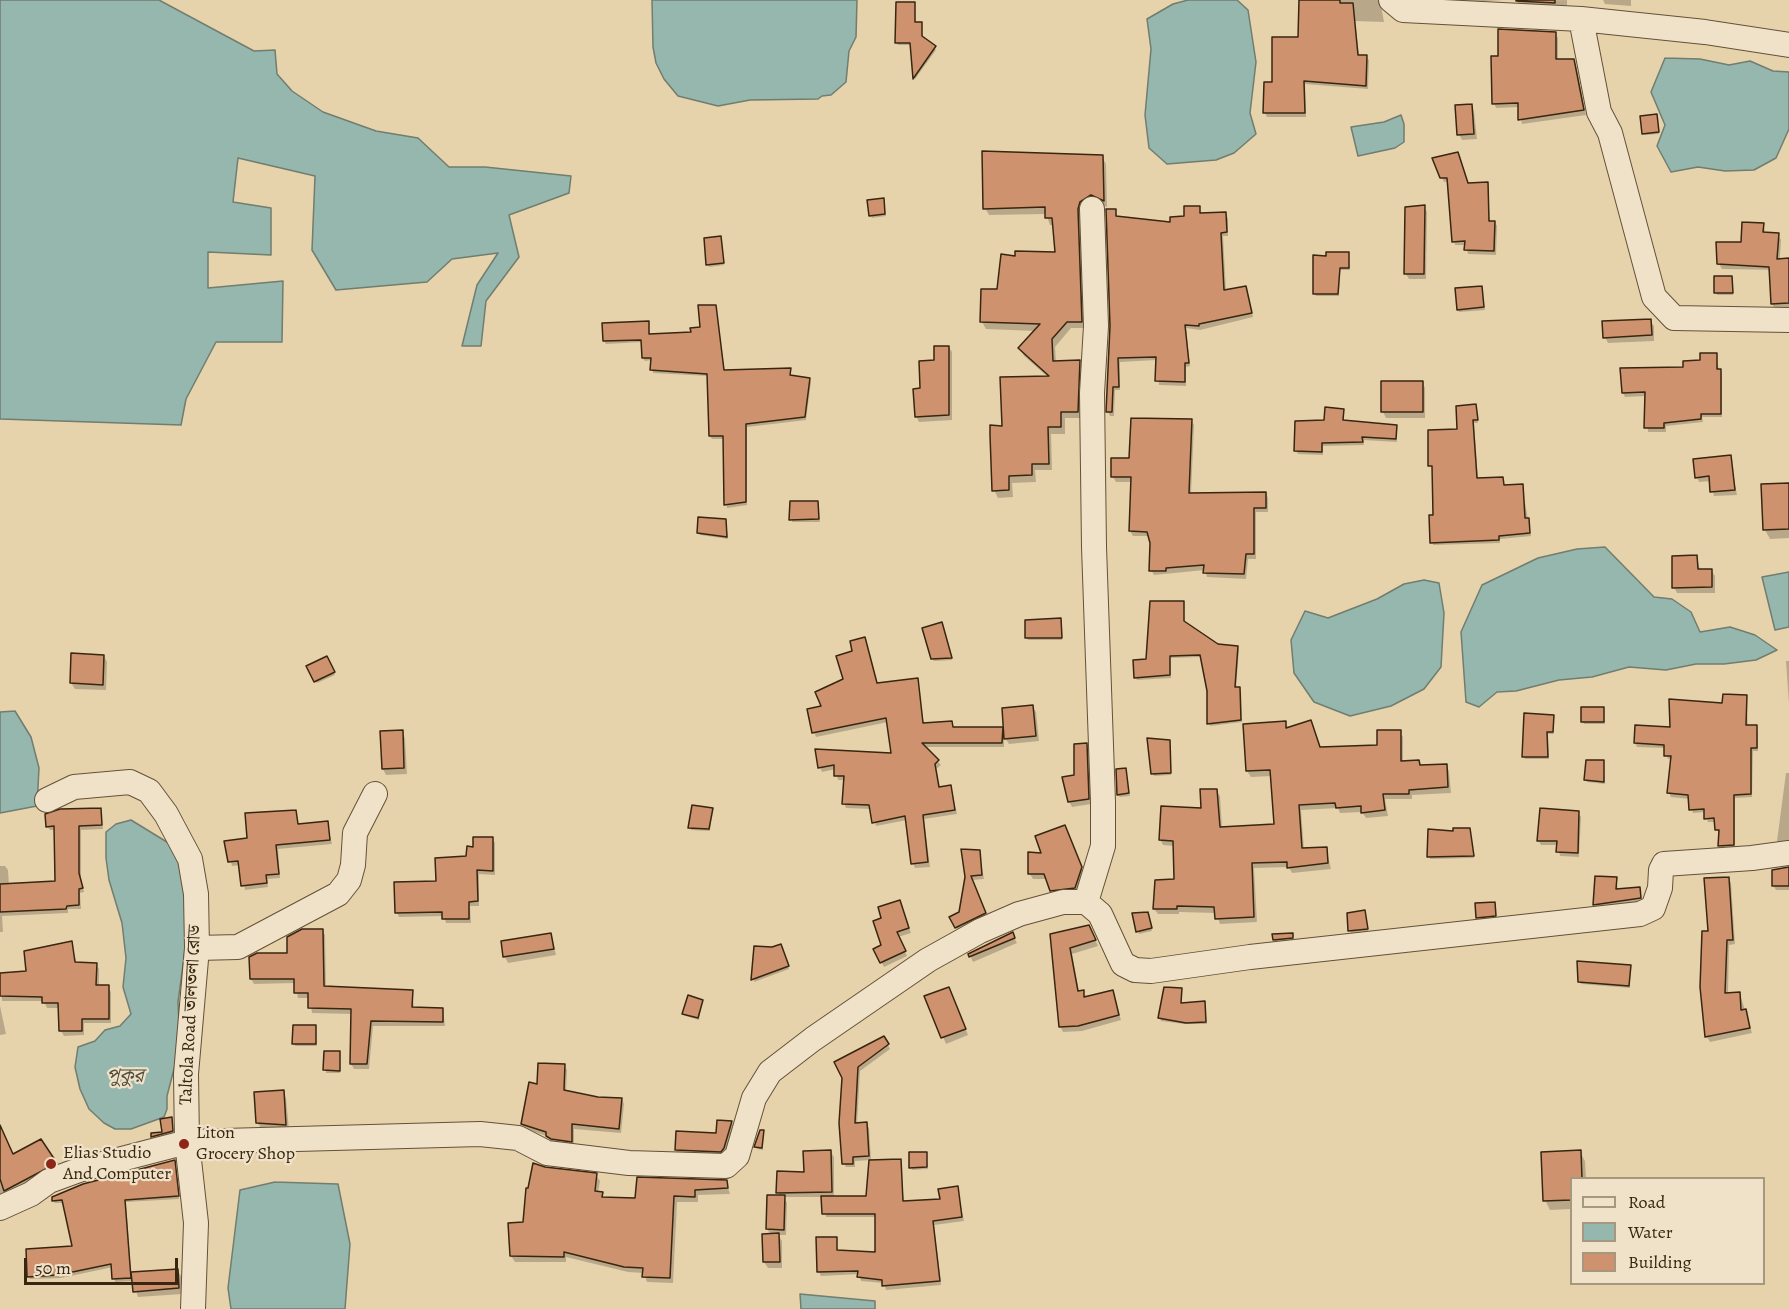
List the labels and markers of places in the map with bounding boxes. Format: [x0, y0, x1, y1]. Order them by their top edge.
place label: Liton Grocery Shop [196, 1123, 295, 1166]
marker: Liton Grocery Shop [177, 1137, 191, 1151]
place label: Elias Studio And Computer [63, 1143, 171, 1186]
marker: Elias Studio And Computer [44, 1157, 58, 1171]

